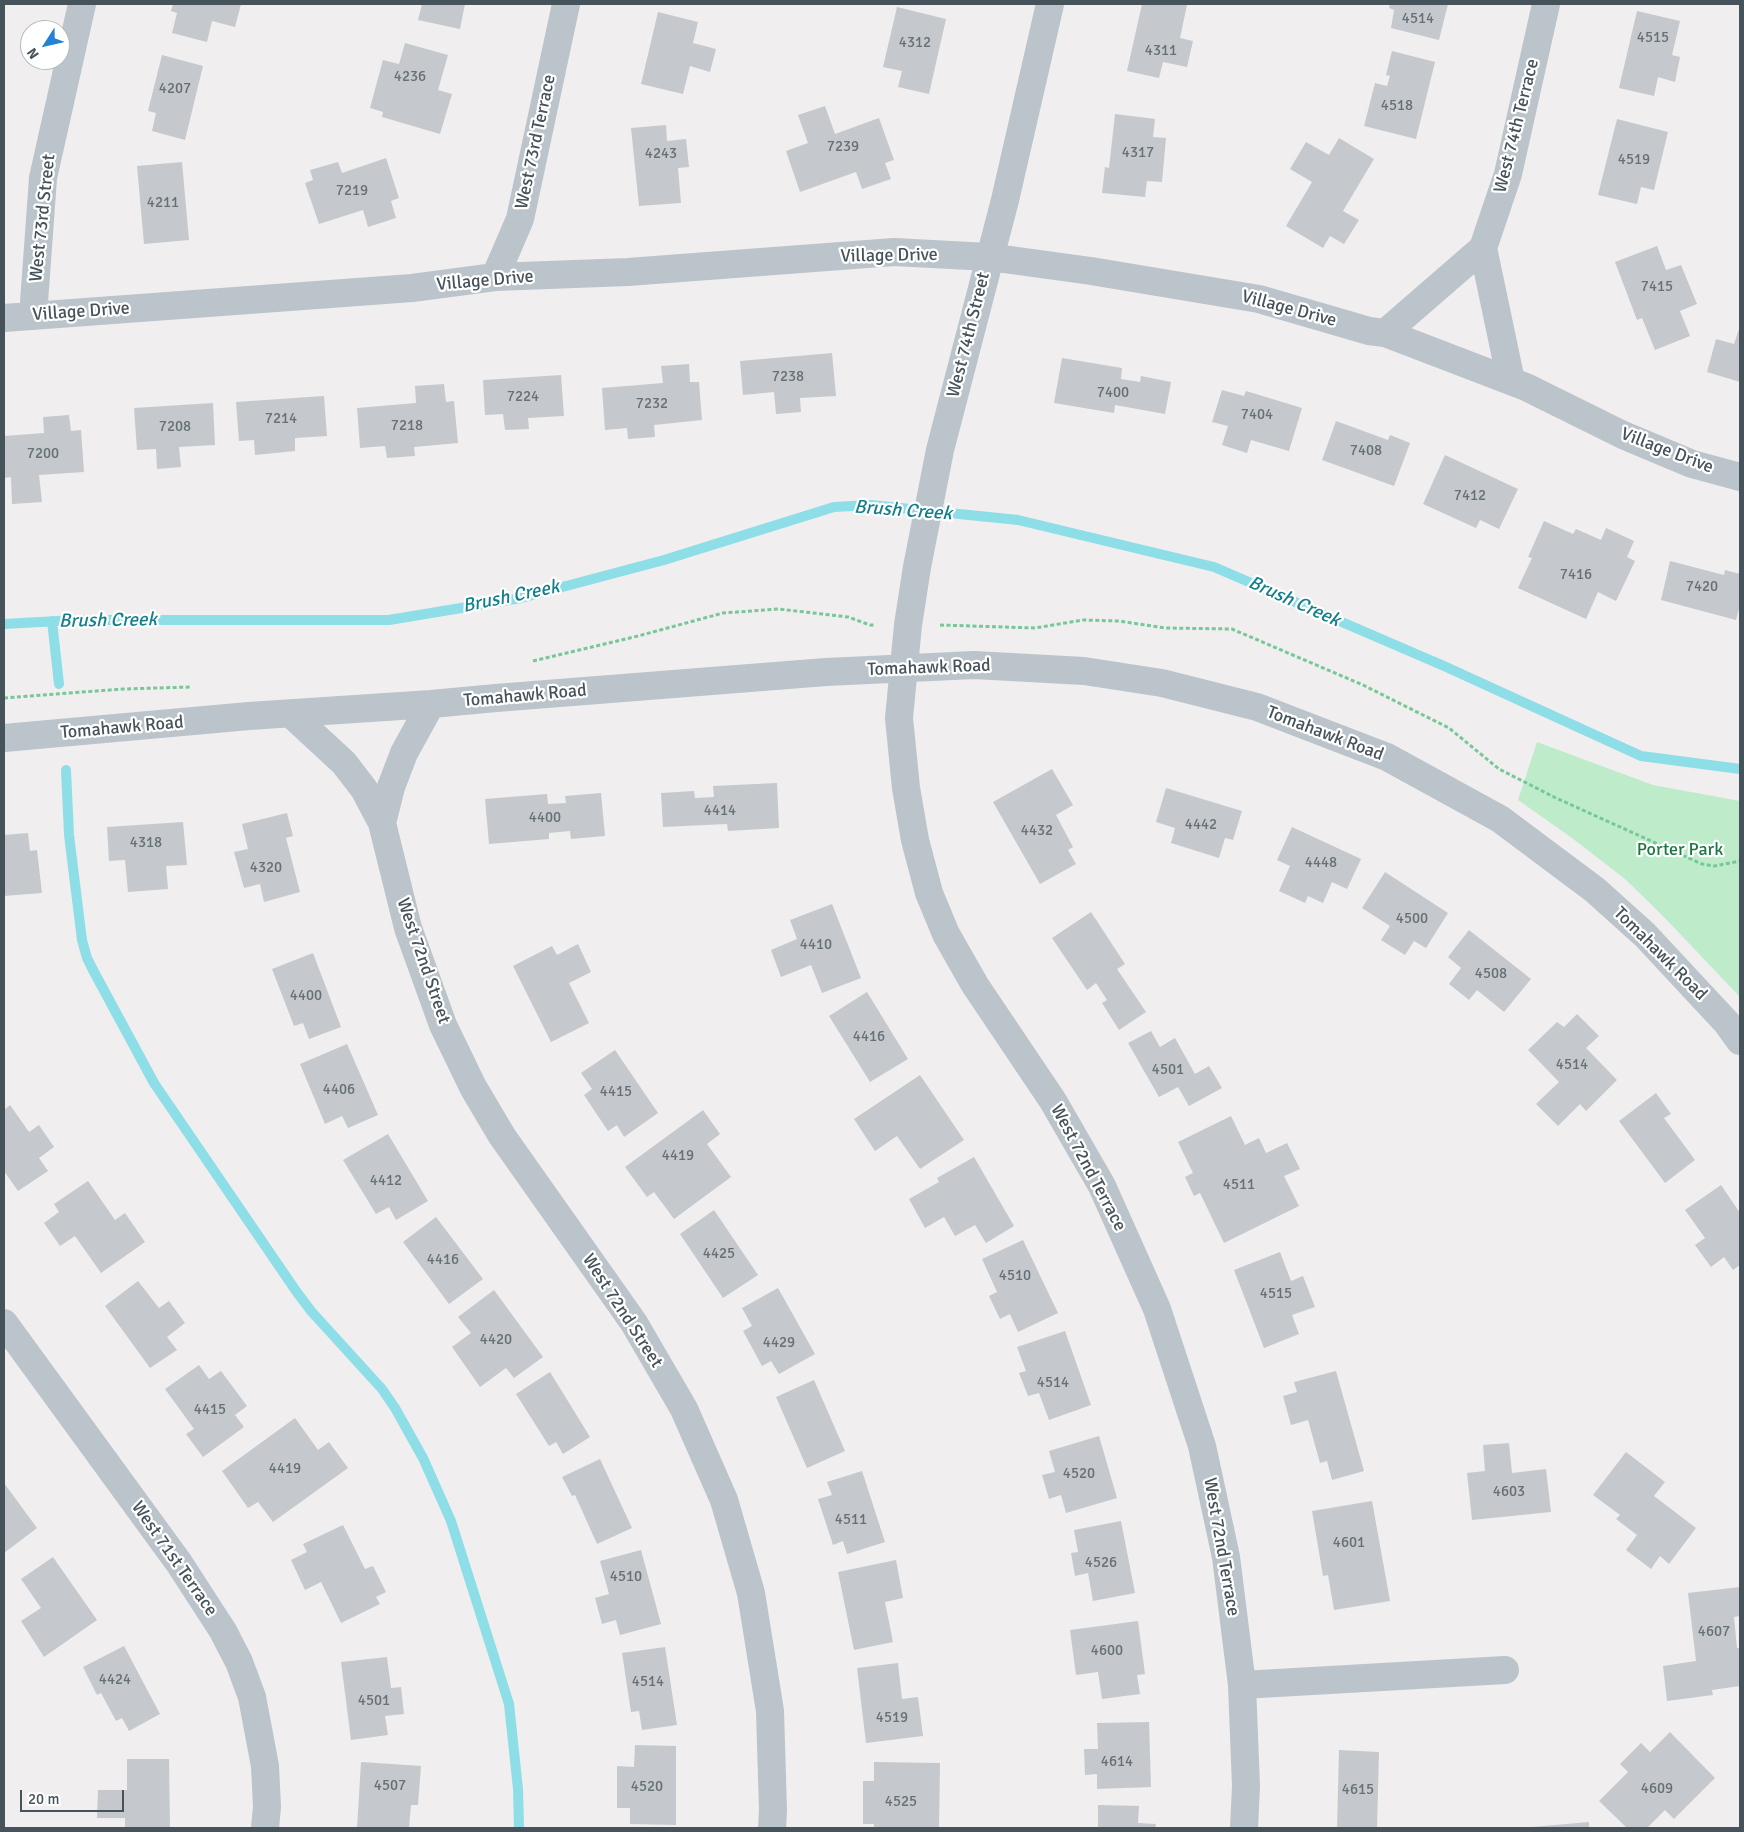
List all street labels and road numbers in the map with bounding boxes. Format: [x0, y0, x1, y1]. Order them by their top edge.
street label: West 74th Terrace [1490, 57, 1544, 195]
street label: West 73rd Terrace [511, 73, 561, 211]
street label: West 73rd Street [26, 153, 60, 283]
street label: Village Drive [840, 244, 938, 268]
street label: Village Drive [436, 266, 534, 296]
street label: West 74th Street [943, 270, 995, 400]
street label: Village Drive [1239, 286, 1339, 332]
street label: Village Drive [32, 298, 130, 326]
street label: Village Drive [1618, 423, 1716, 479]
street label: Tomahawk Road [867, 655, 991, 681]
street label: Tomahawk Road [463, 680, 587, 712]
street label: Tomahawk Road [1264, 702, 1386, 766]
street label: Tomahawk Road [60, 712, 184, 744]
street label: West 72nd Street [391, 895, 455, 1027]
street label: Tomahawk Road [1609, 903, 1711, 1005]
street label: West 72nd Terrace [1046, 1101, 1130, 1235]
street label: West 72nd Street [577, 1250, 667, 1372]
street label: West 72nd Terrace [1198, 1476, 1244, 1618]
street label: West 71st Terrace [126, 1497, 222, 1621]

